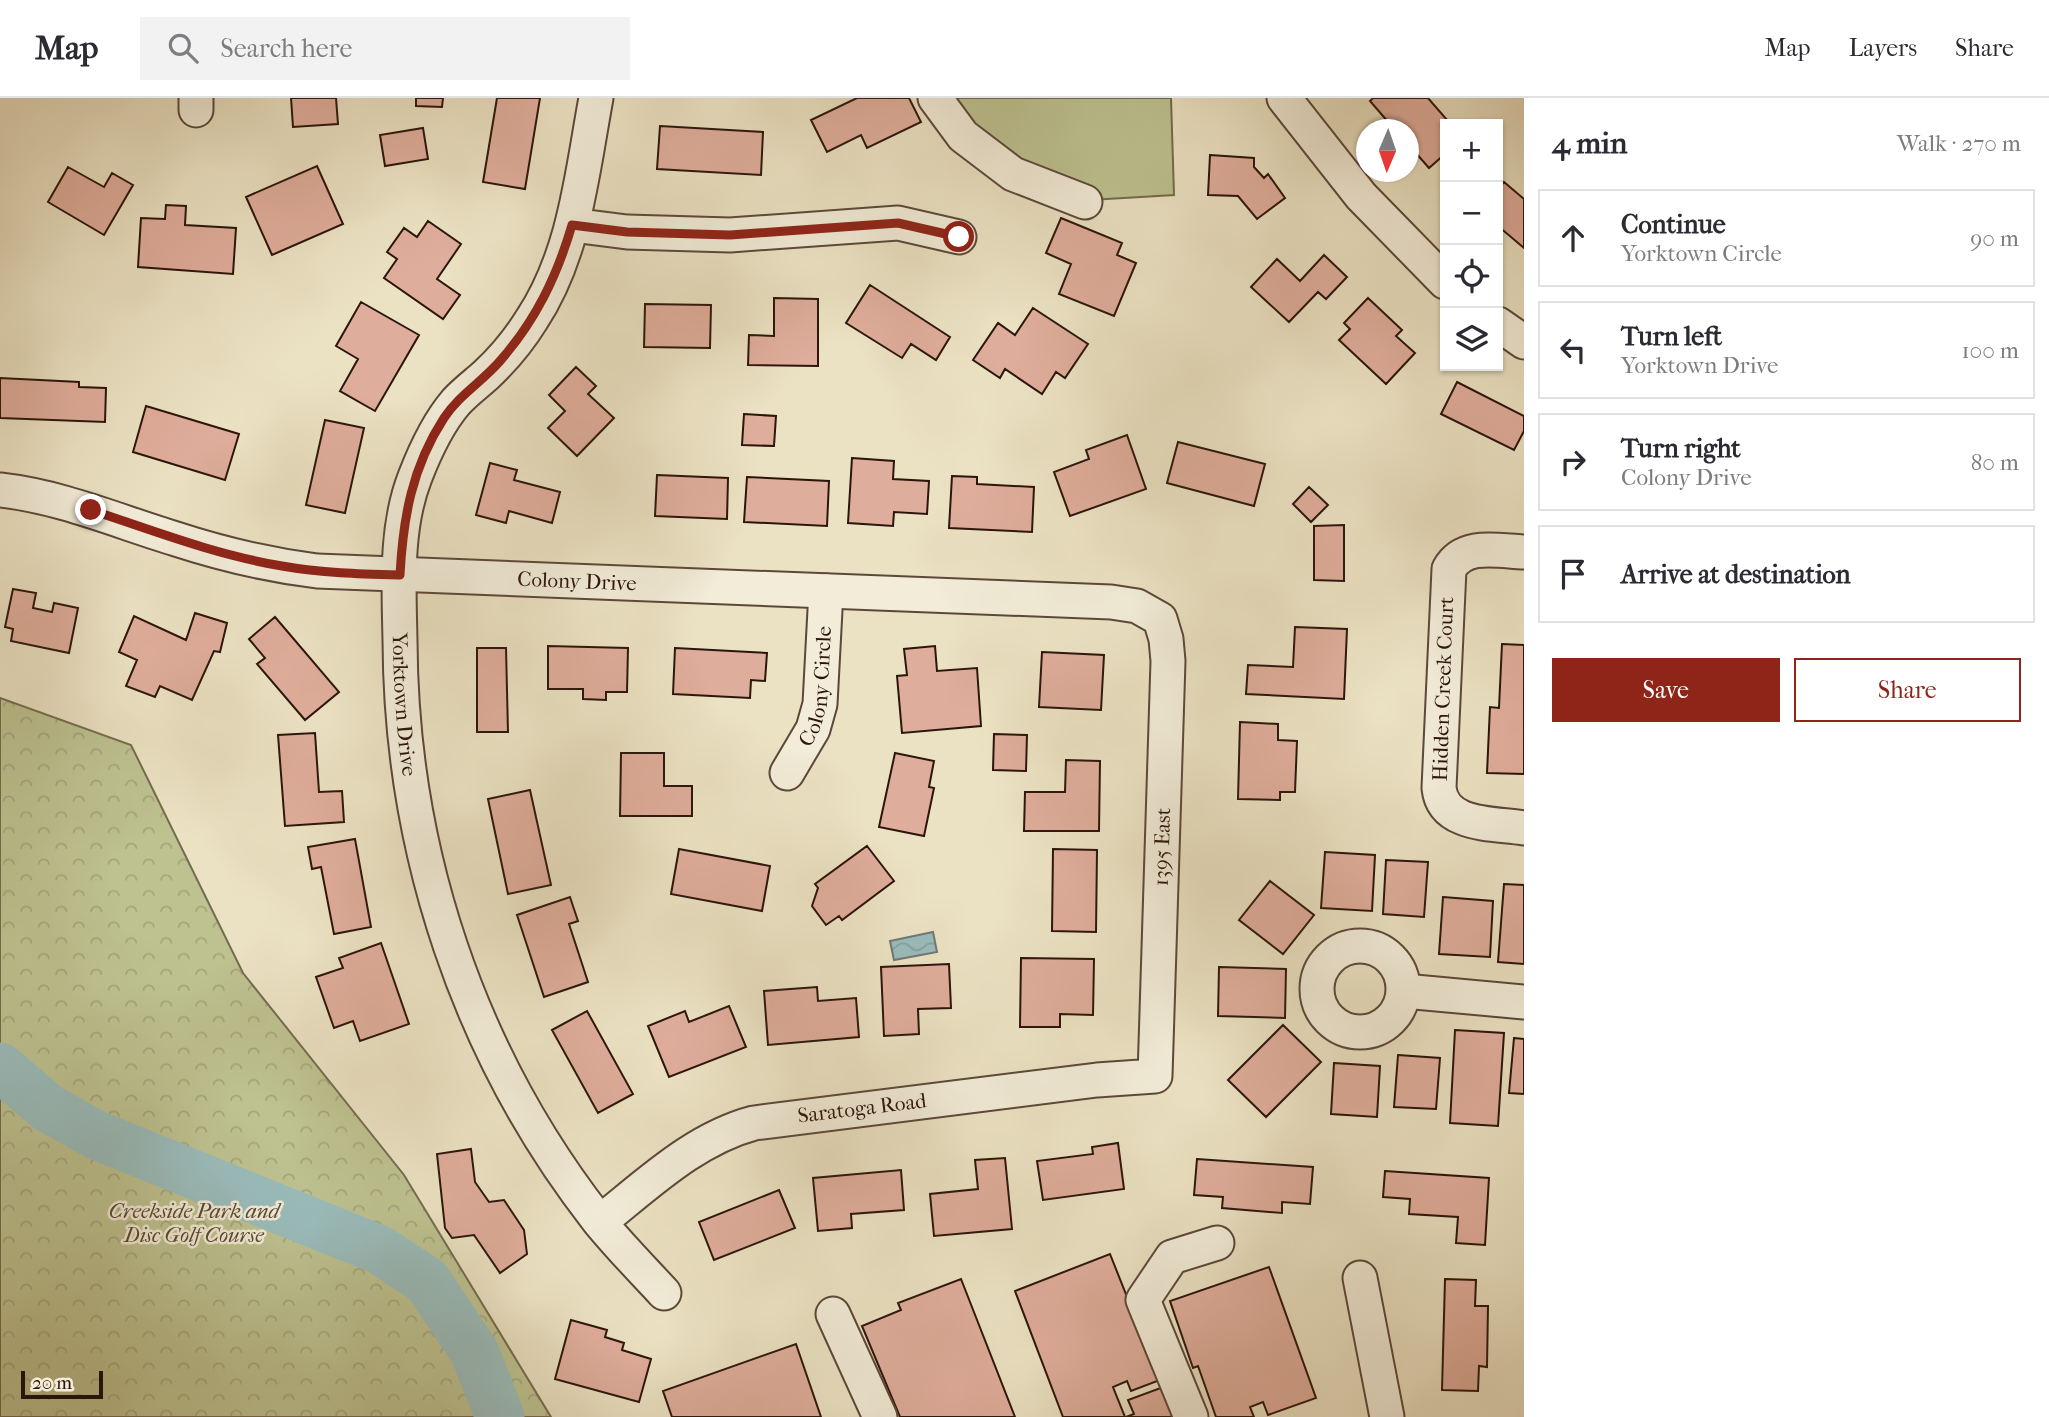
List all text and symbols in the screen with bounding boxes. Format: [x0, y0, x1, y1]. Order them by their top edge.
search box [140, 17, 630, 80]
text: Map [35, 29, 98, 68]
icon: search [164, 29, 202, 67]
text: Search here [220, 33, 352, 64]
text: Map [1765, 34, 1811, 62]
text: Layers [1849, 34, 1917, 62]
text: Share [1955, 34, 2014, 62]
north arrow [1356, 119, 1419, 182]
map controls [1440, 119, 1503, 371]
button: + [1440, 119, 1503, 182]
text: 4 min [1552, 126, 1627, 161]
text: Walk · 270 m [1897, 130, 2021, 157]
button: − [1440, 182, 1503, 245]
text: Continue [1621, 209, 1726, 240]
icon: ahead [1554, 219, 1592, 257]
route start [943, 221, 974, 252]
text: 90 m [1970, 225, 2019, 252]
text: Yorktown Circle [1621, 240, 1782, 267]
button: locate [1440, 245, 1503, 308]
button: layers [1440, 308, 1503, 371]
text: Turn left [1621, 321, 1722, 352]
icon: left [1554, 331, 1592, 369]
text: 100 m [1961, 337, 2019, 364]
text: Yorktown Drive [1621, 352, 1779, 379]
text: Turn right [1621, 433, 1741, 464]
icon: right [1554, 443, 1592, 481]
text: 80 m [1971, 449, 2019, 476]
text: Colony Drive [1621, 464, 1752, 491]
route end [75, 494, 106, 525]
icon: arrive [1554, 555, 1592, 593]
text: Arrive at destination [1621, 559, 1851, 590]
street label: Colony Drive [517, 567, 637, 595]
street label: Hidden Creek Court [1428, 596, 1458, 782]
street label: Colony Circle [793, 625, 836, 751]
street label: Yorktown Drive [388, 631, 422, 778]
button: Save [1552, 658, 1780, 722]
button: Share [1794, 658, 2021, 722]
street label: 1395 East [1149, 807, 1175, 887]
street label: Saratoga Road [796, 1088, 928, 1128]
park label: Creekside Park and Disc Golf Course [109, 1199, 282, 1247]
scale bar [21, 1368, 103, 1400]
text: 20 m [32, 1372, 72, 1394]

